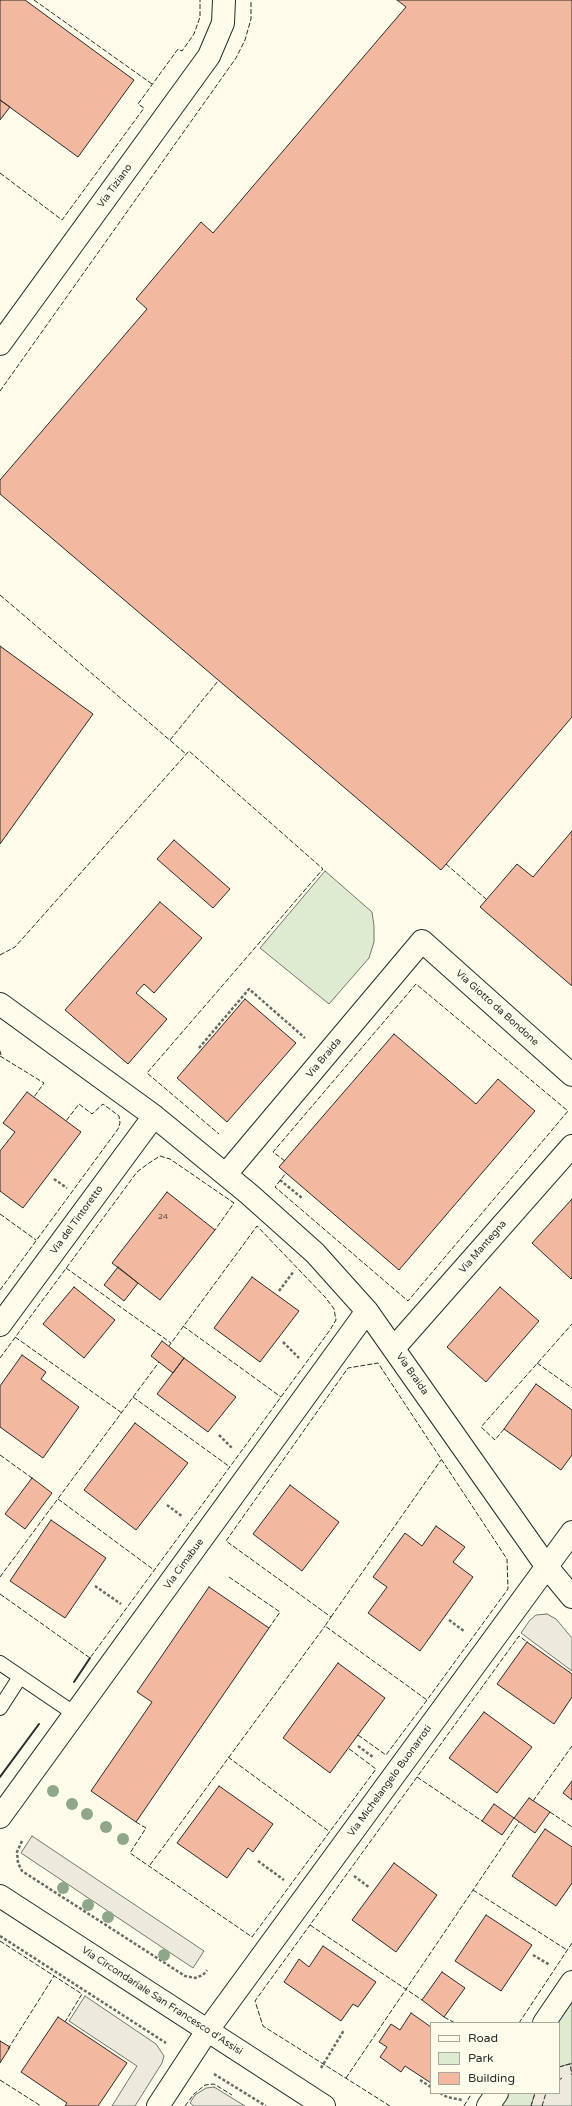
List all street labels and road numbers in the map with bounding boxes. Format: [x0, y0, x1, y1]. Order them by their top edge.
street label: Via Tiziano [95, 162, 135, 210]
street label: Via Giotto da Bondone [453, 968, 541, 1048]
street label: Via Braida [304, 1036, 344, 1080]
street label: Via del Tintoretto [48, 1183, 106, 1257]
street label: Via Mantegna [457, 1218, 509, 1276]
street label: Via Braida [393, 1351, 431, 1397]
street label: Via Cimabue [162, 1536, 206, 1592]
street label: Via Michelangelo Buonarroti [346, 1723, 434, 1839]
street label: Via Circondariale San Francesco d'Assisi [79, 1944, 245, 2058]

